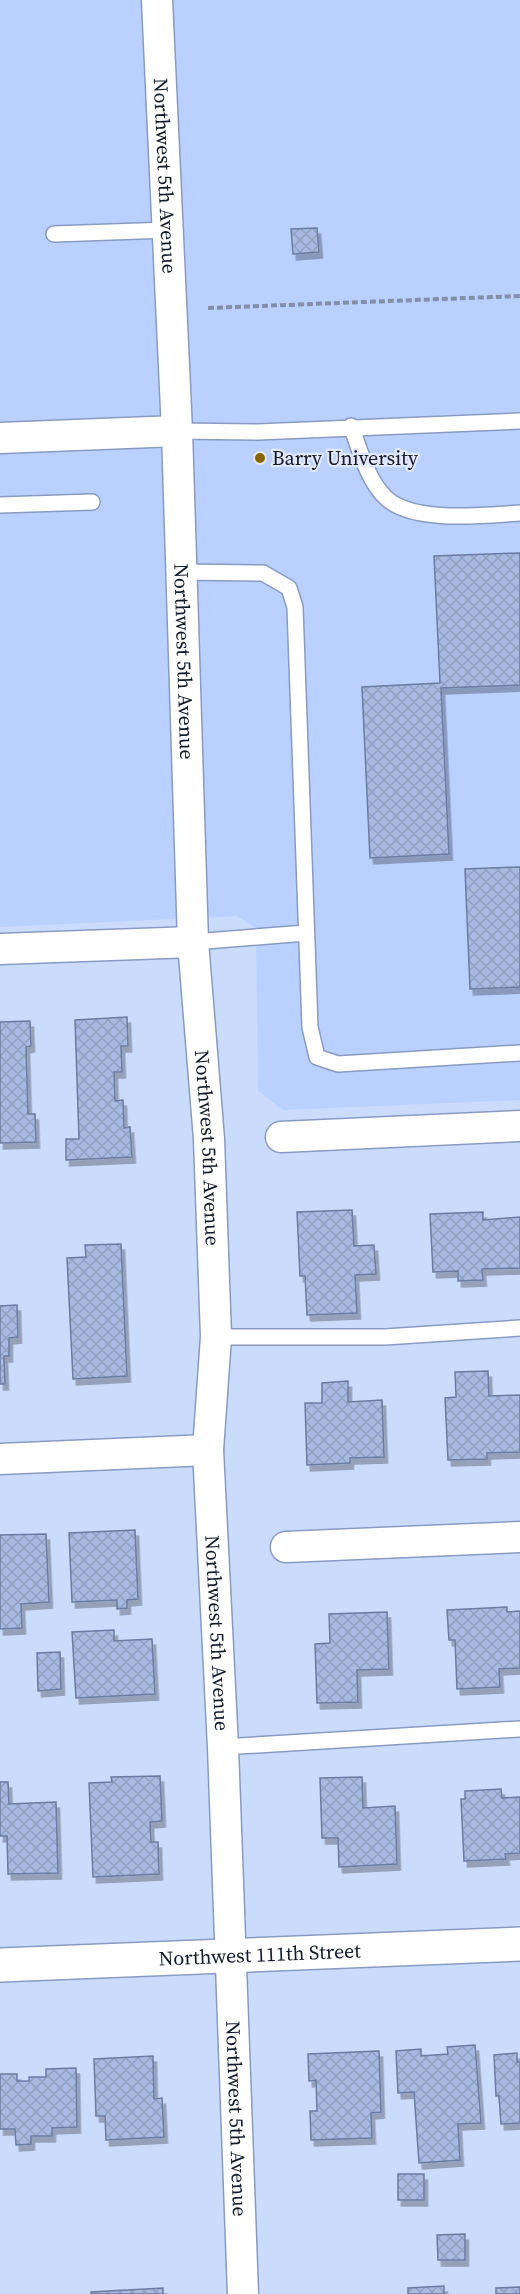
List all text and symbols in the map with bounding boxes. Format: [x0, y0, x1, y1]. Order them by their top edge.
street label: Northwest 5th Avenue [147, 77, 184, 274]
place label: Barry University [272, 444, 419, 472]
marker: Barry University [253, 451, 267, 465]
street label: Northwest 5th Avenue [167, 563, 201, 760]
street label: Northwest 5th Avenue [188, 1049, 227, 1246]
street label: Northwest 5th Avenue [198, 1534, 236, 1732]
street label: Northwest 111th Street [158, 1936, 362, 1973]
street label: Northwest 5th Avenue [219, 2020, 254, 2217]

